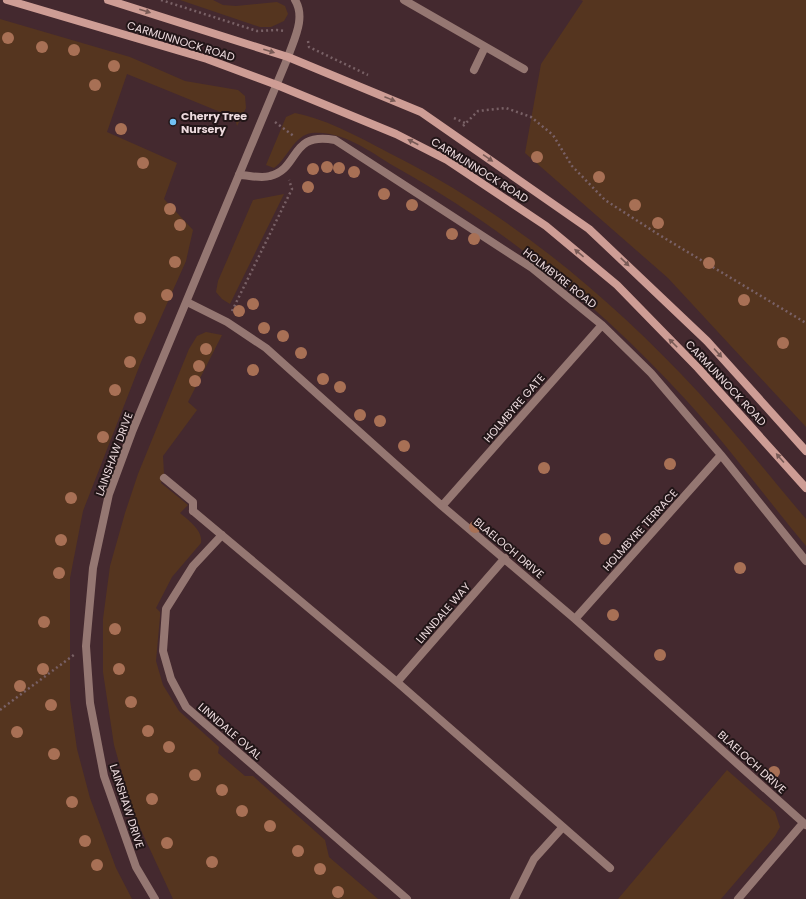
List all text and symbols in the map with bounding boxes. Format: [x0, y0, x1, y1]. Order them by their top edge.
one-way arrow [139, 8, 151, 14]
street label: CARMUNNOCK ROAD [125, 17, 237, 65]
one-way arrow [263, 48, 275, 54]
one-way arrow [384, 96, 395, 102]
place label: Cherry Tree Nursery [181, 108, 247, 137]
marker: Cherry Tree Nursery [168, 117, 178, 127]
street label: CARMUNNOCK ROAD [428, 133, 532, 207]
one-way arrow [407, 139, 419, 146]
one-way arrow [483, 154, 494, 162]
street label: HOLMBYRE ROAD [520, 244, 600, 312]
one-way arrow [573, 249, 584, 258]
one-way arrow [620, 258, 630, 267]
street label: CARMUNNOCK ROAD [682, 337, 770, 430]
one-way arrow [668, 338, 678, 348]
one-way arrow [713, 348, 723, 358]
street label: HOLMBYRE GATE [480, 370, 548, 446]
street label: LAINSHAW DRIVE [91, 410, 137, 498]
one-way arrow [776, 453, 785, 464]
street label: HOLMBYRE TERRACE [599, 485, 681, 575]
street label: BLAELOCH DRIVE [470, 514, 548, 582]
street label: LINNDALE WAY [412, 579, 474, 647]
street label: LINNDALE OVAL [195, 699, 266, 763]
street label: BLAELOCH DRIVE [714, 727, 790, 797]
street label: LAINSHAW DRIVE [106, 762, 148, 850]

